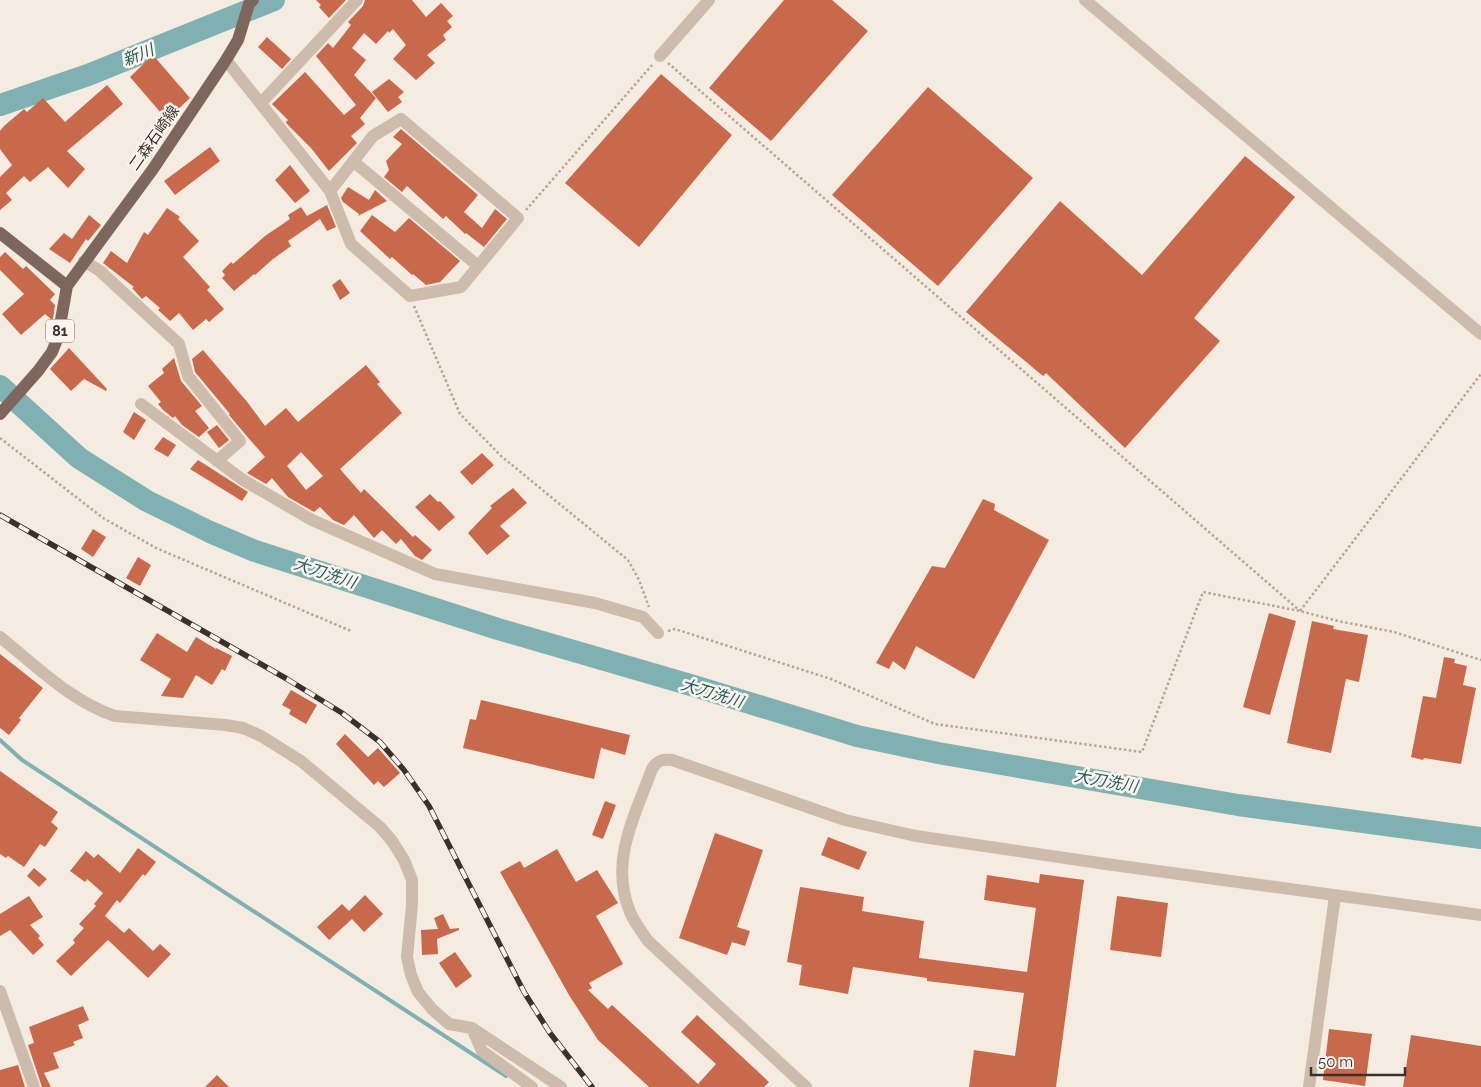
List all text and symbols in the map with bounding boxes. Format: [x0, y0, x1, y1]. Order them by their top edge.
water label: 新川 [120, 39, 158, 70]
street label: 二森石崎線 [125, 102, 183, 174]
road number: 81 [46, 320, 74, 342]
water label: 大刀洗川 [292, 554, 360, 593]
water label: 大刀洗川 [679, 675, 747, 712]
water label: 大刀洗川 [1073, 766, 1141, 796]
scale bar [1311, 1044, 1405, 1076]
text: 50 m [1318, 1053, 1353, 1071]

